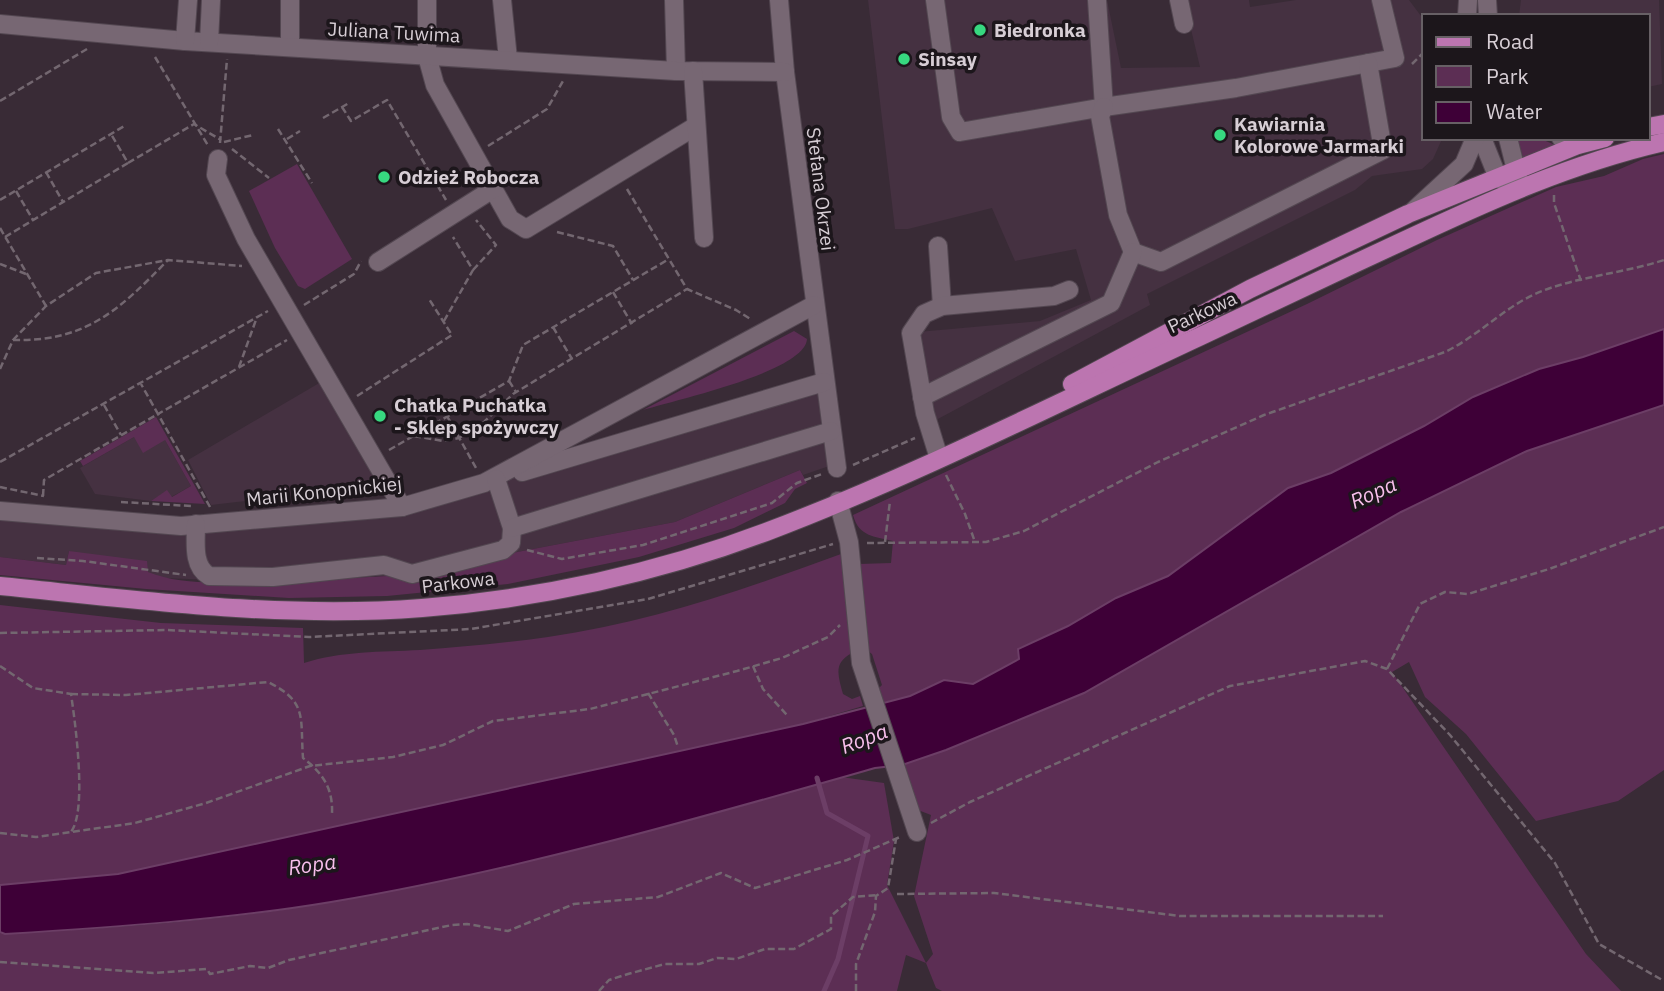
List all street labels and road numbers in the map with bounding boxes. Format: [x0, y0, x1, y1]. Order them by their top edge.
street label: Juliana Tuwima [327, 17, 461, 47]
street label: Stefana Okrzei [802, 126, 840, 252]
street label: Parkowa [1164, 286, 1240, 338]
street label: Marii Konopnickiej [245, 471, 403, 511]
street label: Parkowa [420, 566, 496, 598]

